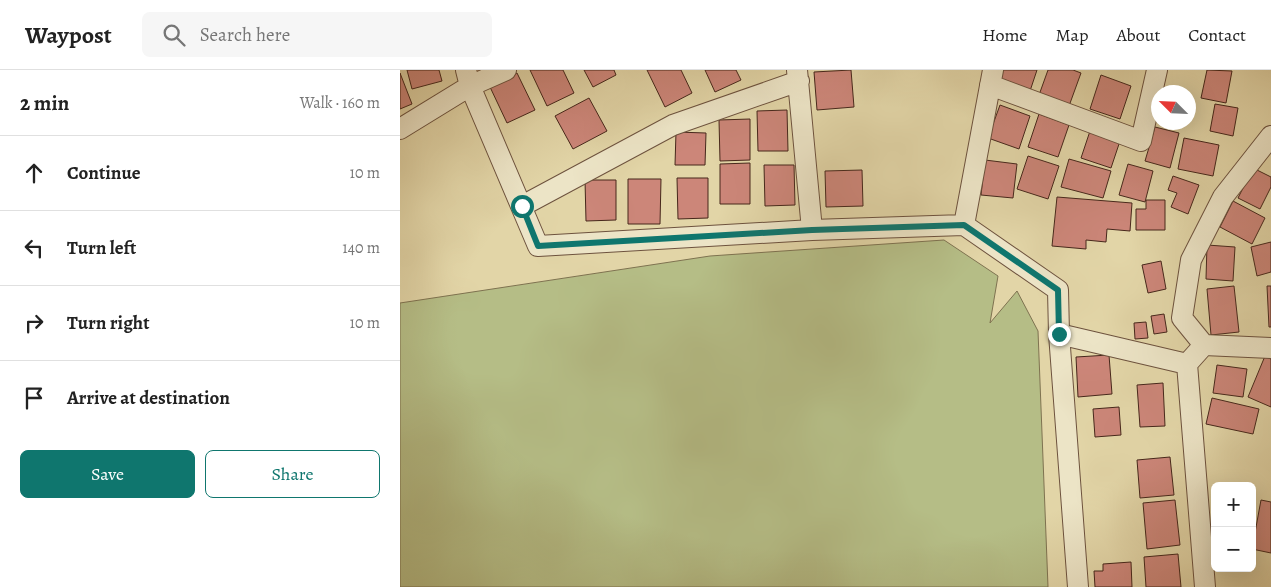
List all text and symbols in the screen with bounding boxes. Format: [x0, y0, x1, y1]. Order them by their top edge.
search box [142, 12, 492, 57]
text: Waypost [25, 19, 112, 51]
icon: search [160, 21, 188, 49]
text: Search here [200, 22, 290, 48]
text: Home [982, 23, 1027, 47]
text: Map [1055, 23, 1088, 47]
text: About [1116, 23, 1160, 47]
text: Contact [1188, 23, 1246, 47]
north arrow [1151, 85, 1196, 130]
text: 2 min [20, 89, 69, 117]
text: Walk · 160 m [300, 92, 380, 114]
icon: ahead [20, 159, 48, 187]
text: Continue [67, 160, 141, 186]
text: 10 m [350, 162, 380, 184]
route start [511, 195, 534, 218]
icon: left [20, 234, 48, 262]
text: Turn left [67, 235, 136, 261]
text: 140 m [342, 237, 380, 259]
icon: right [20, 309, 48, 337]
text: Turn right [67, 310, 149, 336]
text: 10 m [350, 312, 380, 334]
route end [1048, 323, 1071, 346]
icon: arrive [20, 384, 48, 412]
text: Arrive at destination [67, 385, 230, 411]
button: Save [20, 450, 195, 498]
button: Share [205, 450, 380, 498]
map controls [1211, 482, 1256, 572]
button: + [1211, 482, 1256, 527]
button: − [1211, 527, 1256, 572]

